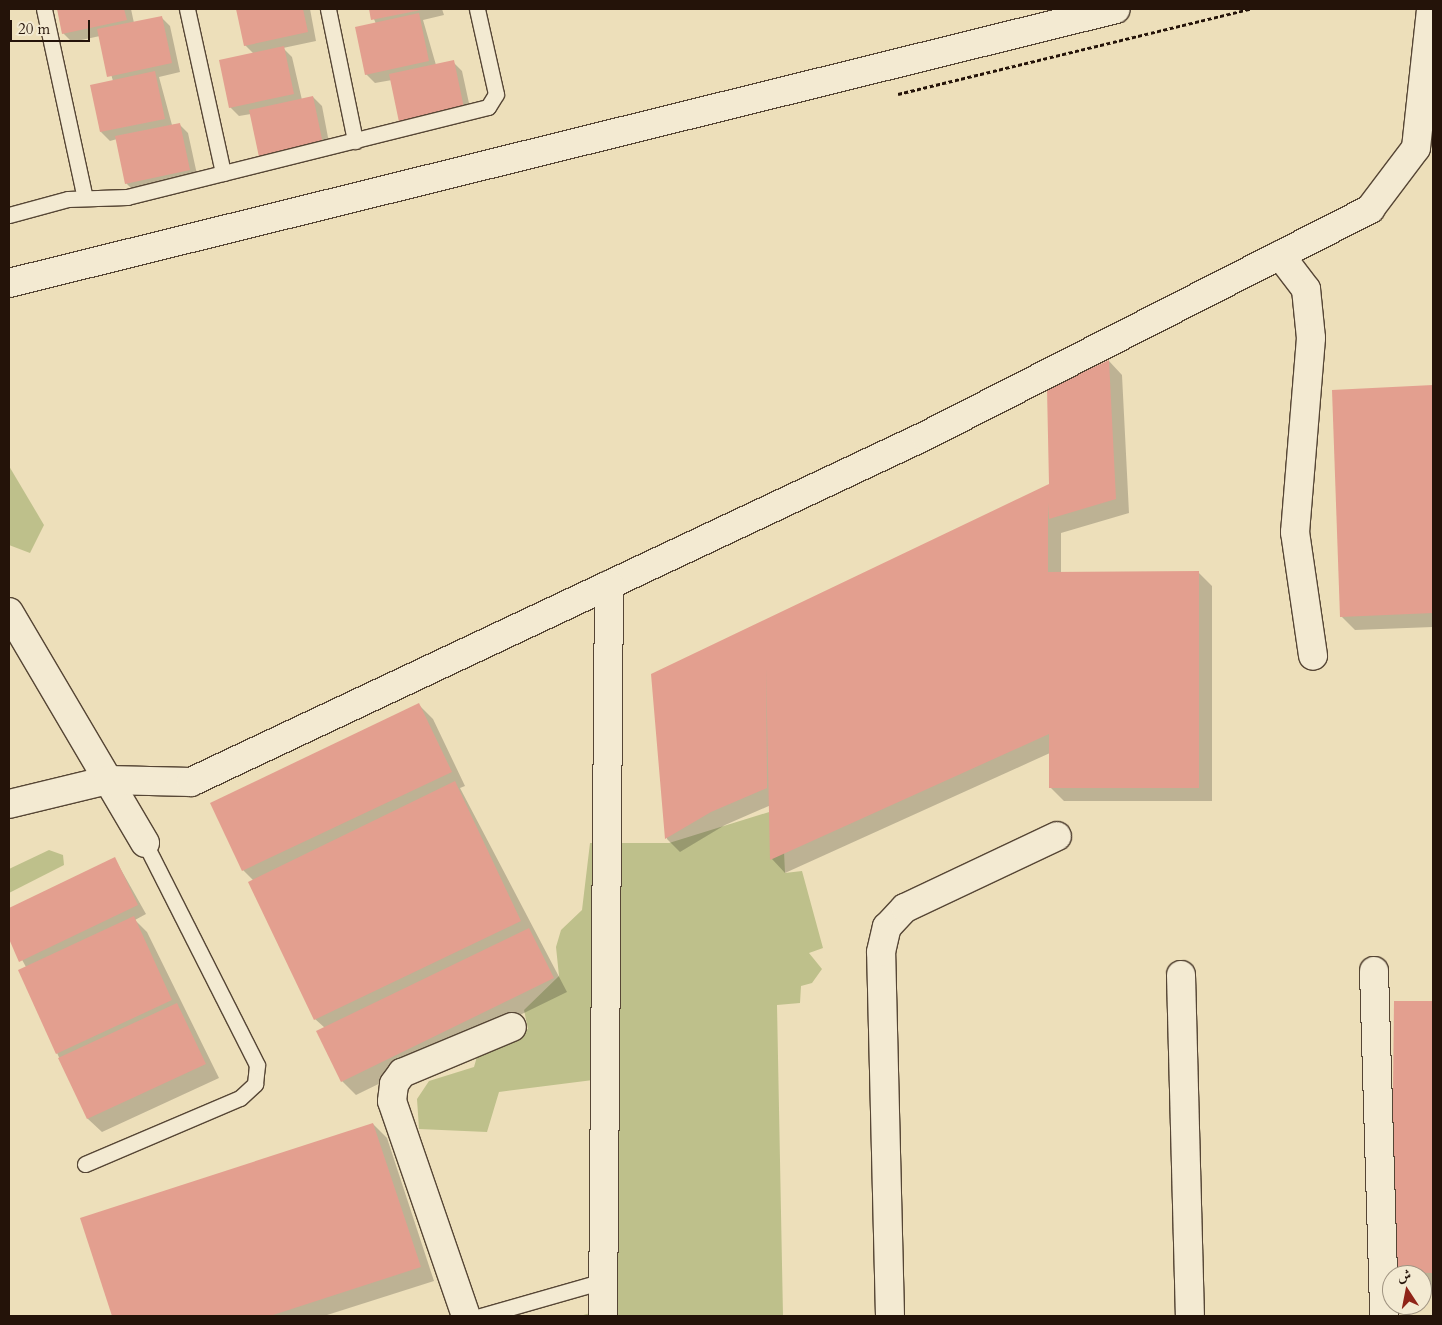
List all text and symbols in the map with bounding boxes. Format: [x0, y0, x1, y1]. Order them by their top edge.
scale bar [12, 10, 92, 42]
text: 20 m [18, 19, 50, 39]
north arrow [1382, 1265, 1432, 1315]
text: ش [1396, 1265, 1413, 1286]

